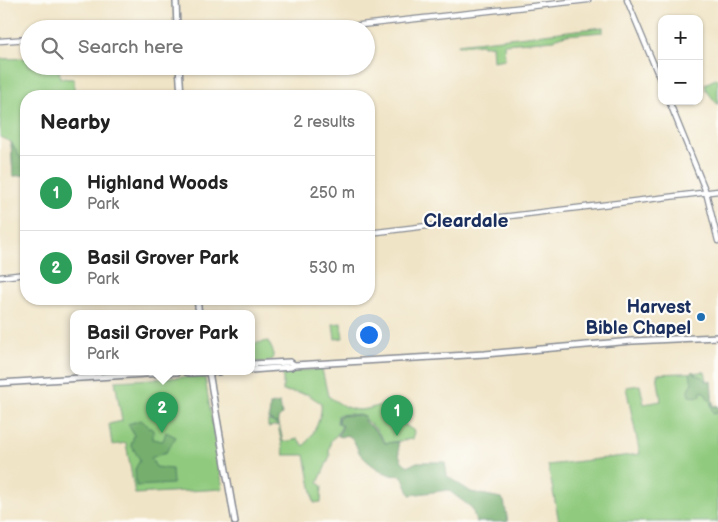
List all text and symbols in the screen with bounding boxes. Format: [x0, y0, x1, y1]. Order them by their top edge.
map controls [658, 15, 703, 105]
button: + [658, 15, 703, 60]
search box [20, 20, 375, 75]
icon: search [38, 34, 66, 62]
text: Search here [78, 36, 183, 59]
button: − [658, 60, 703, 105]
text: Nearby [40, 110, 110, 135]
text: 2 results [293, 113, 355, 132]
text: Highland Woods [87, 172, 228, 195]
text: 1 [53, 184, 59, 203]
text: 250 m [309, 184, 355, 203]
text: Park [87, 195, 119, 214]
district label: Cleardale [424, 210, 509, 233]
text: Basil Grover Park [87, 247, 239, 270]
text: 2 [51, 259, 61, 278]
text: 530 m [309, 259, 355, 278]
text: Park [87, 270, 119, 289]
place label: Harvest Bible Chapel [585, 297, 691, 339]
popup [70, 310, 255, 375]
marker: Harvest Bible Chapel [695, 311, 707, 323]
text: Basil Grover Park [87, 322, 238, 345]
your location [356, 322, 382, 348]
text: Park [87, 345, 119, 364]
pin: 2 [146, 392, 178, 433]
pin: 1 [381, 395, 413, 436]

